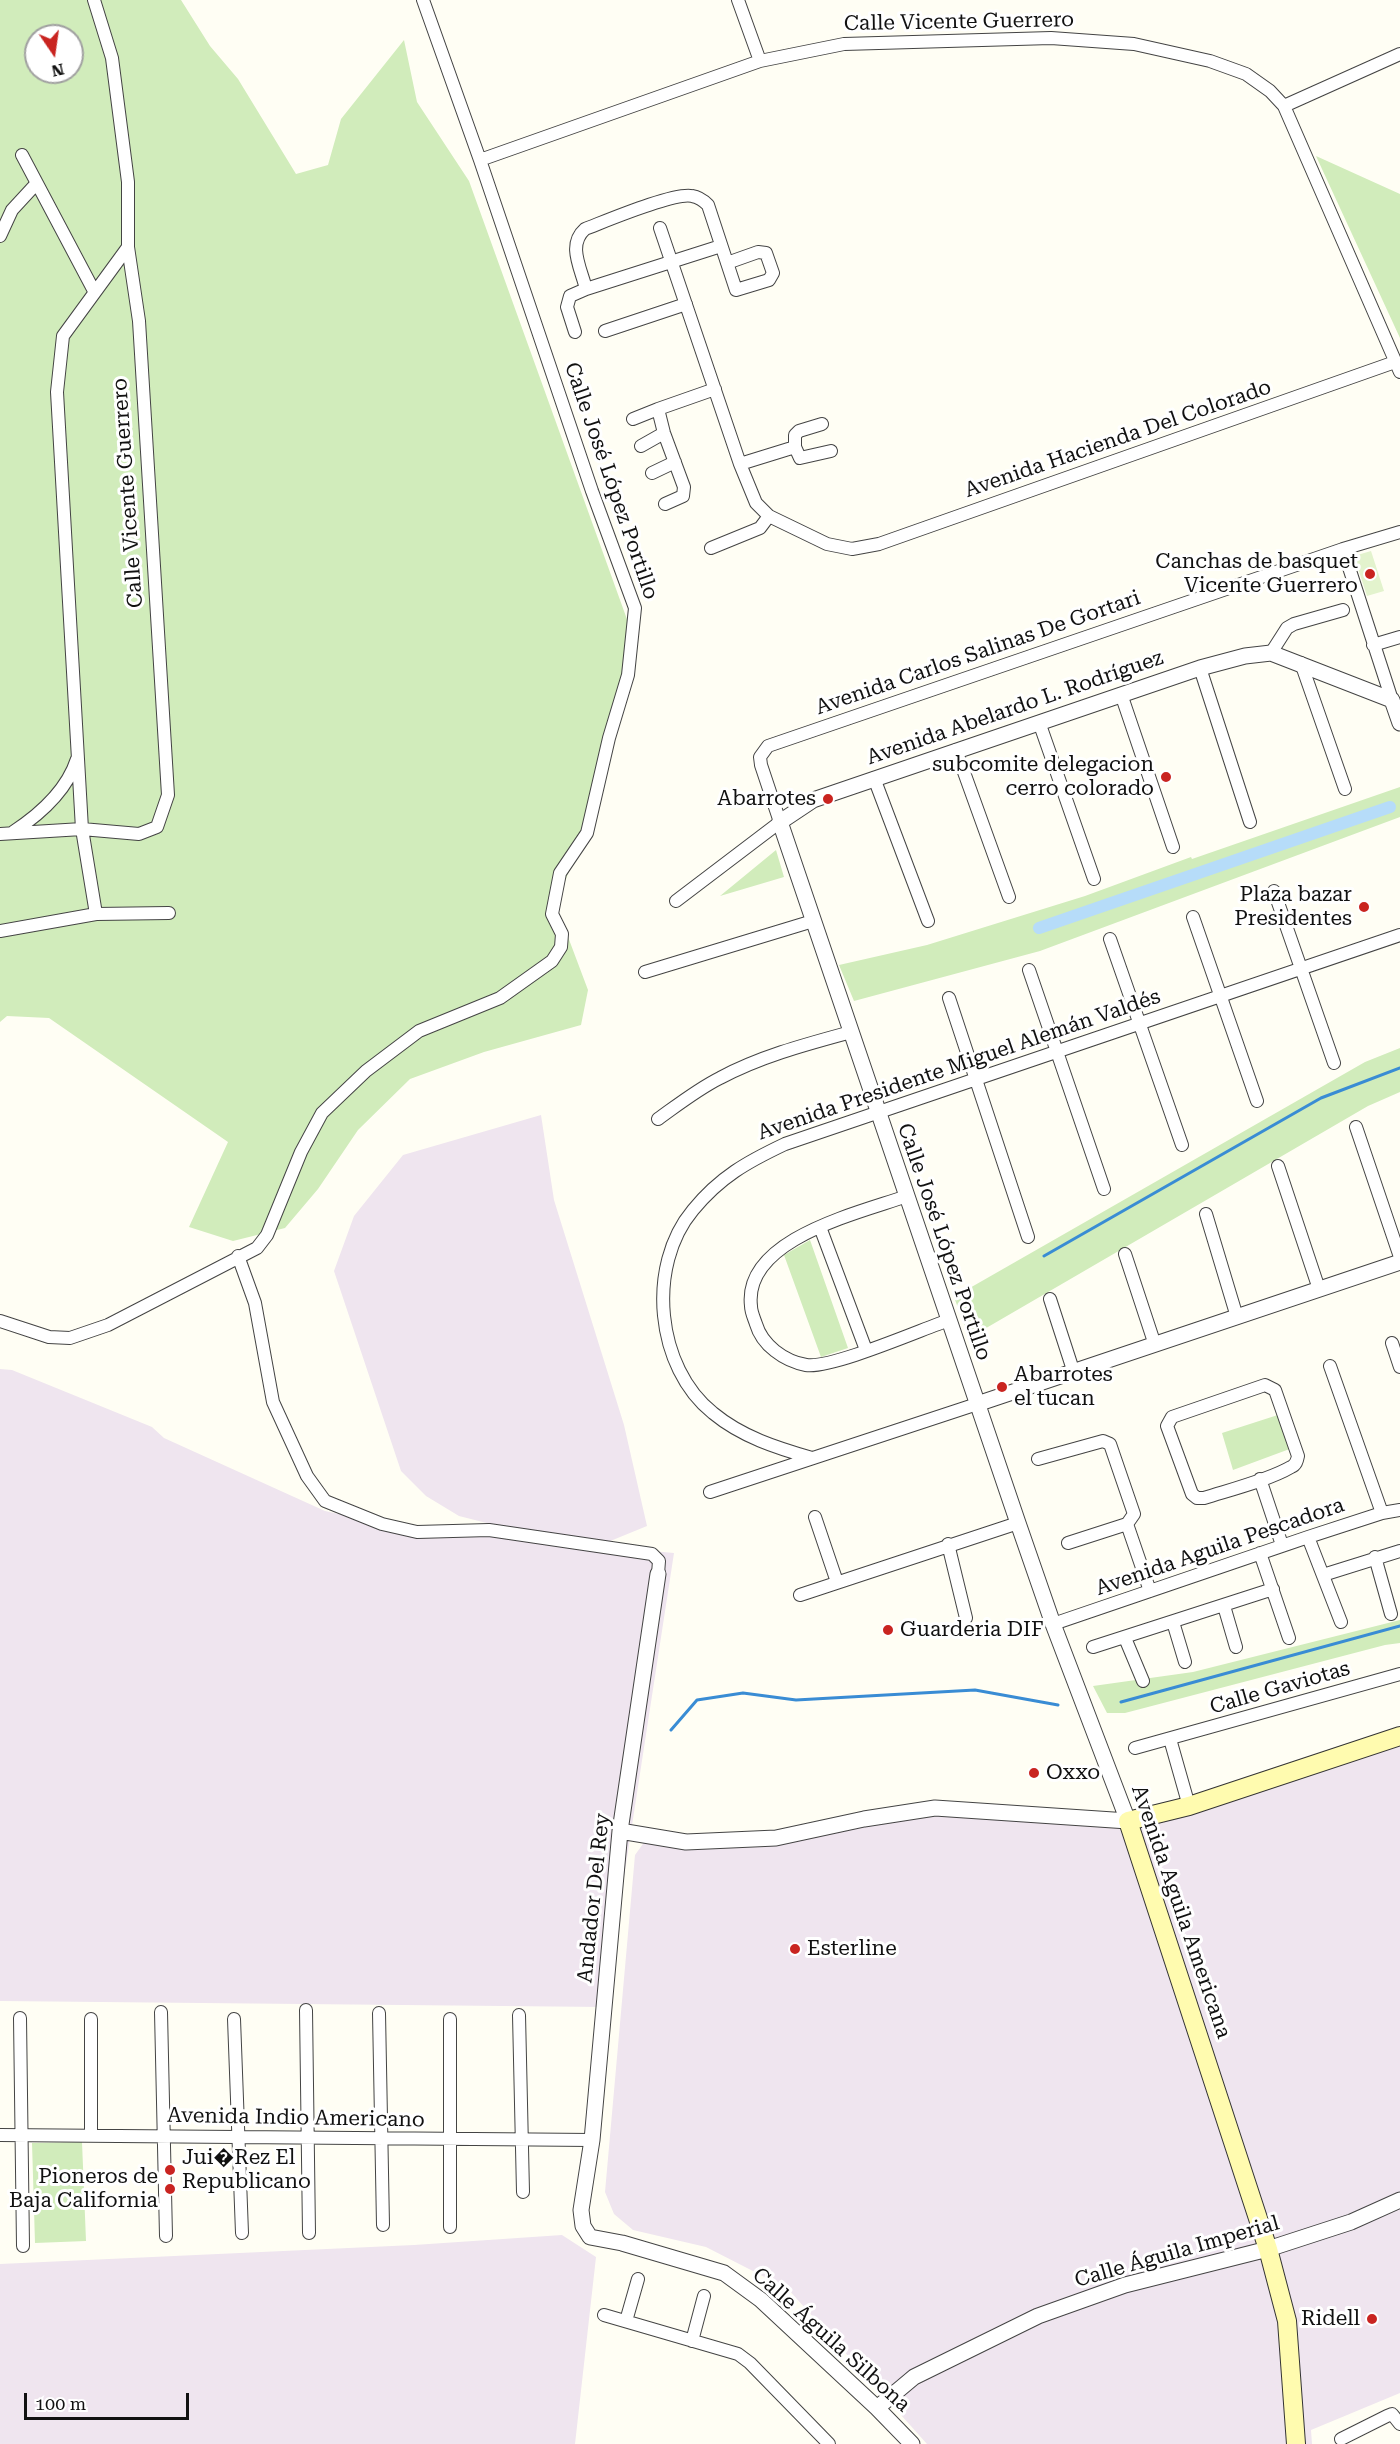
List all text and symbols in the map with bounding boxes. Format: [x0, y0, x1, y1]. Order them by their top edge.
street label: Calle Vicente Guerrero [844, 7, 1074, 37]
north arrow [24, 24, 84, 84]
text: N [50, 59, 66, 81]
street label: Calle José López Portillo [559, 359, 663, 603]
street label: Avenida Hacienda Del Colorado [961, 375, 1275, 503]
street label: Calle Vicente Guerrero [107, 377, 149, 609]
place label: Canchas de basquet Vicente Guerrero [1155, 549, 1358, 599]
marker: Canchas de basquet Vicente Guerrero [1363, 567, 1377, 581]
street label: Avenida Carlos Salinas De Gortari [812, 585, 1144, 721]
street label: Avenida Abelardo L. Rodríguez [864, 645, 1166, 771]
place label: subcomite delegacion cerro colorado [932, 752, 1154, 802]
marker: subcomite delegacion cerro colorado [1159, 770, 1173, 784]
place label: Abarrotes [717, 786, 816, 812]
marker: Abarrotes [821, 792, 835, 806]
place label: Plaza bazar Presidentes [1234, 882, 1352, 932]
marker: Plaza bazar Presidentes [1357, 900, 1371, 914]
street label: Avenida Presidente Miguel Alemán Valdés [754, 984, 1164, 1146]
street label: Calle José López Portillo [892, 1120, 996, 1364]
place label: Abarrotes el tucan [1014, 1362, 1113, 1412]
marker: Abarrotes el tucan [995, 1380, 1009, 1394]
street label: Avenida Aguila Pescadora [1092, 1493, 1348, 1601]
place label: Guarderia DIF [900, 1617, 1043, 1643]
marker: Guarderia DIF [881, 1623, 895, 1637]
street label: Calle Gaviotas [1207, 1656, 1353, 1720]
place label: Oxxo [1046, 1760, 1100, 1786]
marker: Oxxo [1027, 1766, 1041, 1780]
street label: Avenida Aguila Americana [1126, 1782, 1236, 2042]
street label: Andador Del Rey [573, 1812, 615, 1984]
place label: Esterline [807, 1936, 897, 1962]
marker: Esterline [788, 1942, 802, 1956]
street label: Avenida Indio Americano [167, 2103, 425, 2133]
place label: Jui�Rez El Republicano [182, 2145, 311, 2195]
marker: Jui�Rez El Republicano [163, 2163, 177, 2177]
place label: Pioneros de Baja California [9, 2164, 158, 2214]
marker: Pioneros de Baja California [163, 2182, 177, 2196]
street label: Calle Águila Imperial [1072, 2211, 1282, 2293]
street label: Calle Águila Silbona [747, 2262, 915, 2418]
place label: Ridell [1301, 2306, 1360, 2332]
marker: Ridell [1365, 2312, 1379, 2326]
scale bar [27, 2381, 192, 2419]
text: 100 m [35, 2393, 86, 2414]

